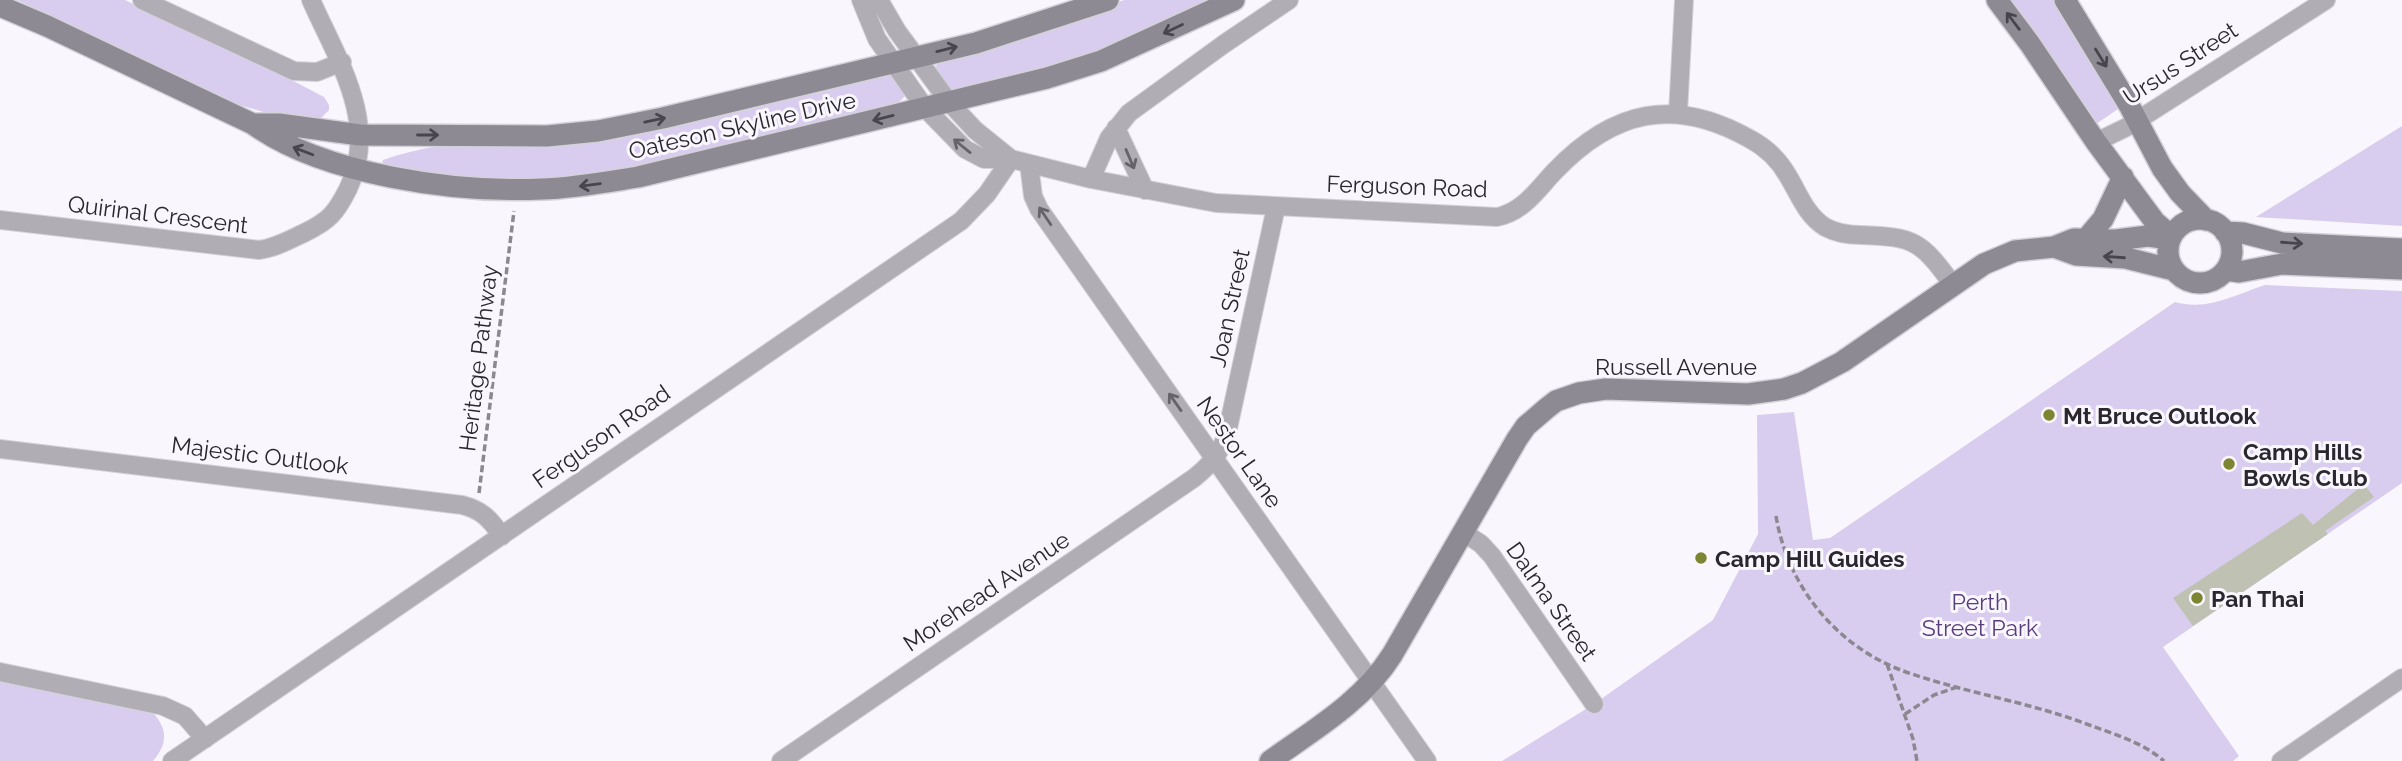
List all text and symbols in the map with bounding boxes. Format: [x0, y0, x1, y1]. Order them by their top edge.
one-way arrow [2006, 12, 2020, 31]
street label: Ursus Street [2118, 16, 2242, 110]
one-way arrow [1163, 23, 1184, 36]
one-way arrow [935, 42, 958, 56]
one-way arrow [2095, 47, 2109, 67]
street label: Oateson Skyline Drive [626, 86, 858, 164]
one-way arrow [872, 112, 895, 125]
one-way arrow [643, 113, 665, 126]
one-way arrow [417, 128, 440, 142]
one-way arrow [953, 138, 971, 154]
one-way arrow [292, 143, 314, 156]
one-way arrow [1124, 148, 1137, 169]
street label: Ferguson Road [1326, 170, 1488, 202]
one-way arrow [579, 178, 601, 191]
street label: Quirinal Crescent [66, 190, 250, 238]
one-way arrow [1038, 207, 1052, 226]
one-way arrow [2281, 237, 2303, 250]
street label: Joan Street [1203, 246, 1255, 370]
one-way arrow [2103, 250, 2125, 263]
street label: Heritage Pathway [453, 263, 503, 453]
street label: Russell Avenue [1595, 353, 1757, 380]
street label: Ferguson Road [527, 379, 675, 493]
street label: Nestor Lane [1192, 391, 1288, 513]
one-way arrow [1168, 393, 1182, 412]
place label: Mt Bruce Outlook [2063, 402, 2257, 429]
marker: Mt Bruce Outlook [2041, 407, 2057, 423]
street label: Majestic Outlook [170, 431, 350, 479]
place label: Camp Hills Bowls Club [2243, 438, 2368, 491]
marker: Camp Hills Bowls Club [2221, 456, 2237, 472]
street label: Morehead Avenue [898, 525, 1074, 657]
street label: Dalma Street [1501, 537, 1603, 666]
place label: Camp Hill Guides [1715, 545, 1905, 572]
marker: Camp Hill Guides [1693, 550, 1709, 566]
place label: Pan Thai [2211, 585, 2304, 612]
park label: Perth Street Park [1922, 588, 2038, 641]
marker: Pan Thai [2189, 590, 2205, 606]

